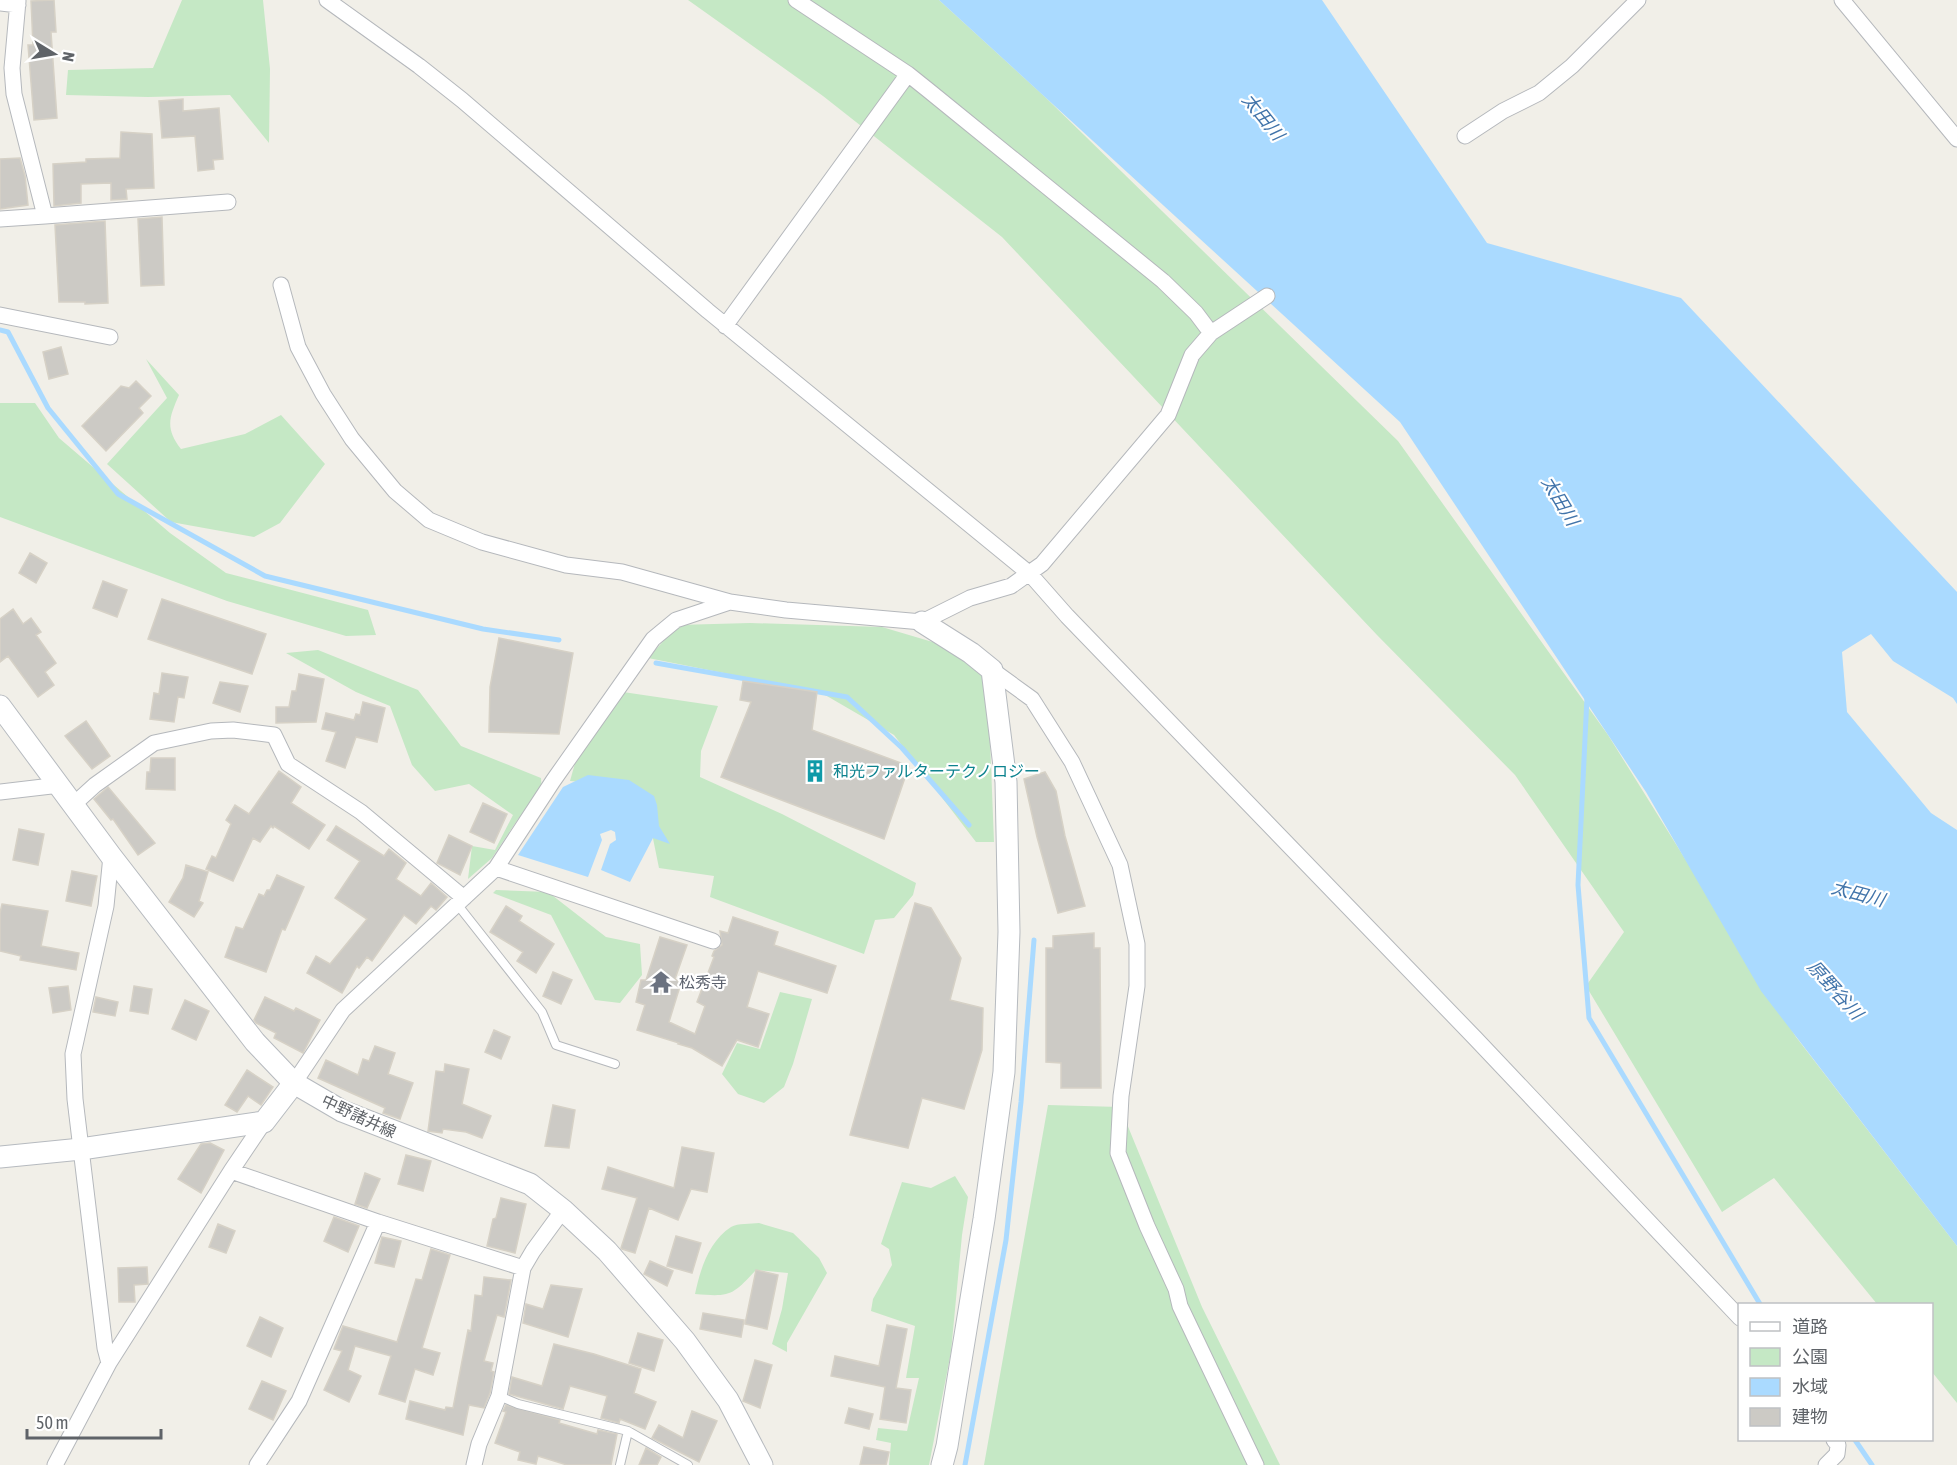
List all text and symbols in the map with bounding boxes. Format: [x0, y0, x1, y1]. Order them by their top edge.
north arrow [24, 24, 84, 84]
text: N [59, 51, 78, 63]
water label: 太田川 [1238, 89, 1290, 146]
water label: 太田川 [1538, 472, 1584, 531]
building icon: 和光ファルターテクノロジー [802, 758, 828, 784]
place label: 和光ファルターテクノロジー [833, 762, 1040, 780]
water label: 太田川 [1829, 876, 1889, 911]
water label: 原野谷川 [1803, 956, 1869, 1025]
temple icon: 松秀寺 [648, 969, 674, 995]
place label: 松秀寺 [679, 973, 727, 991]
street label: 中野諸井線 [319, 1091, 399, 1141]
legend [1738, 1303, 1933, 1441]
text: 道路 [1792, 1316, 1828, 1337]
text: 公園 [1792, 1346, 1828, 1367]
text: 水域 [1792, 1376, 1828, 1397]
scale bar [27, 1402, 160, 1440]
text: 建物 [1792, 1406, 1828, 1427]
text: 50 m [36, 1412, 68, 1433]

